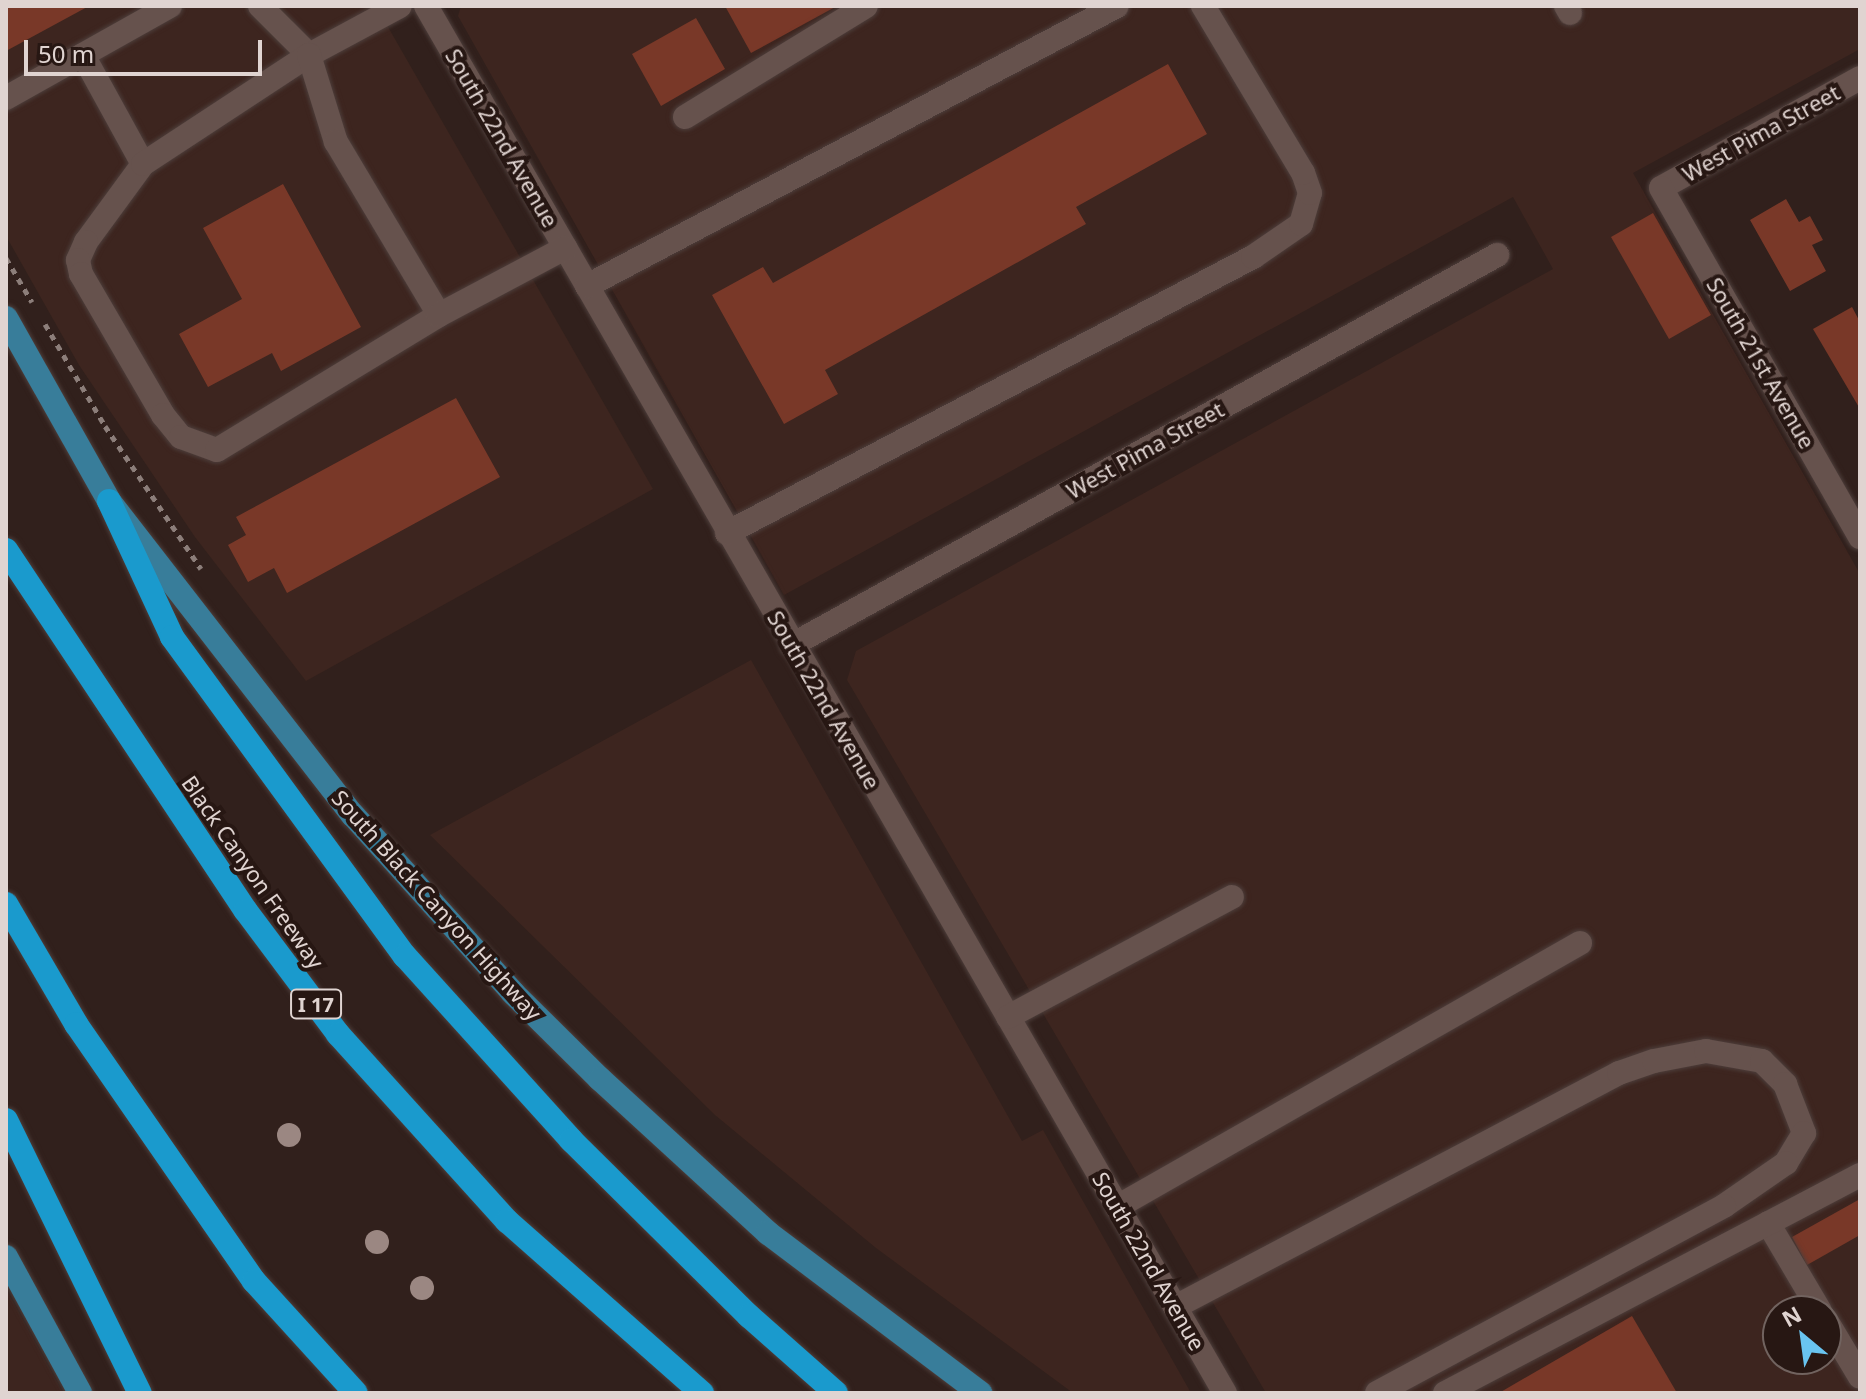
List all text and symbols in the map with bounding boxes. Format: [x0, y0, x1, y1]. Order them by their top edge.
scale bar [28, 24, 266, 74]
text: 50 m [38, 37, 94, 70]
street label: South 22nd Avenue [440, 44, 564, 232]
street label: West Pima Street [1678, 79, 1844, 187]
street label: South 21st Avenue [1701, 273, 1821, 453]
street label: West Pima Street [1062, 396, 1228, 504]
street label: South 22nd Avenue [762, 606, 886, 794]
street label: Black Canyon Freeway [176, 771, 330, 973]
street label: South Black Canyon Highway [327, 785, 547, 1025]
road number: I 17 [290, 988, 342, 1020]
street label: South 22nd Avenue [1087, 1167, 1211, 1355]
north arrow [1762, 1295, 1842, 1375]
text: N [1776, 1298, 1806, 1333]

